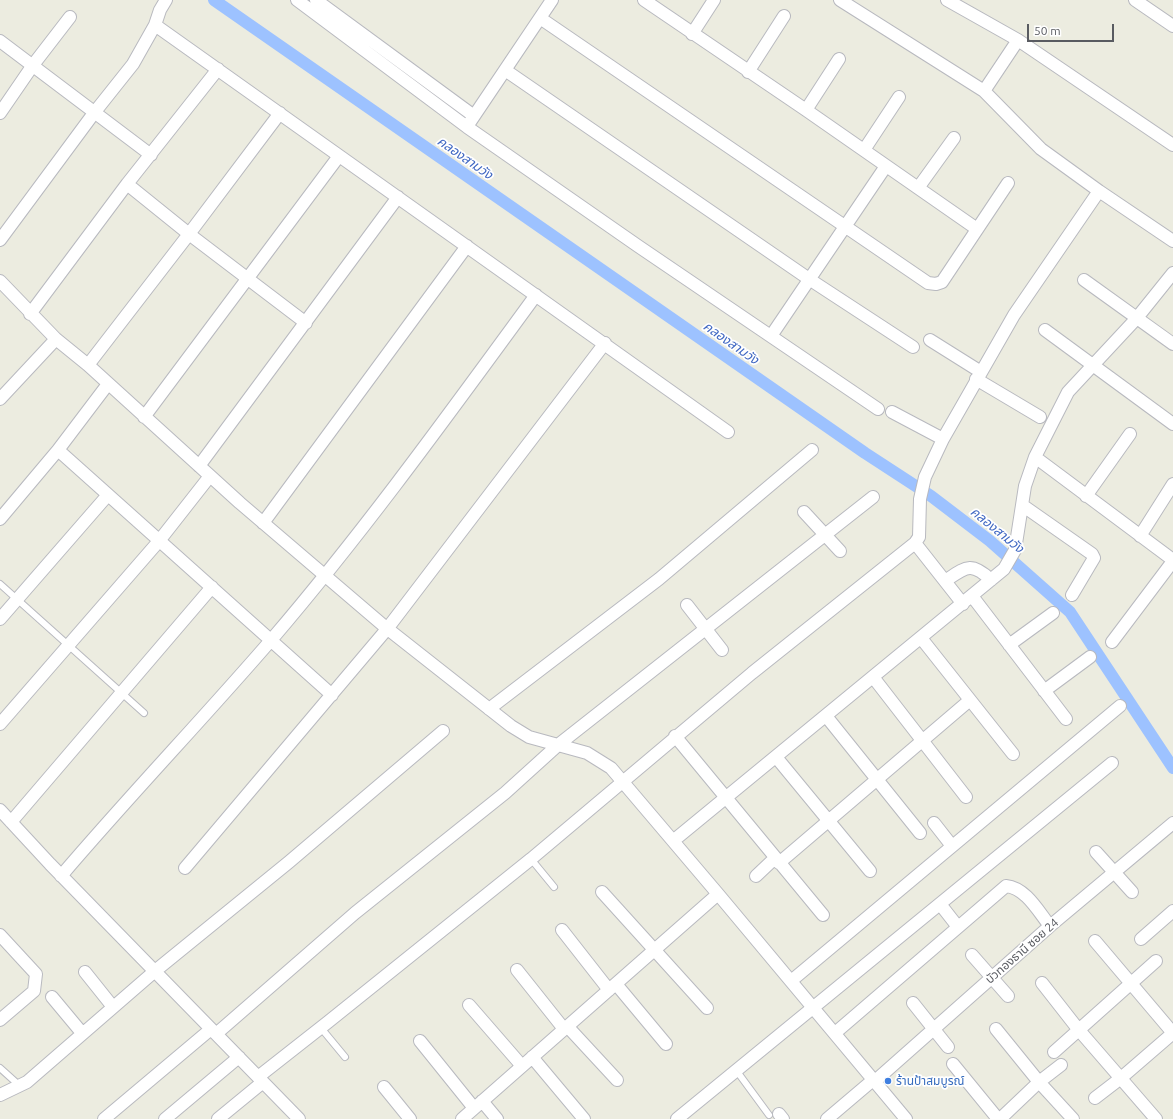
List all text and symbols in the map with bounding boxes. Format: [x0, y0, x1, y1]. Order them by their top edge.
scale bar [1029, 16, 1116, 42]
text: 50 m [1034, 24, 1061, 37]
water label: คลองสามวัง [434, 133, 496, 183]
water label: คลองสามวัง [700, 318, 762, 368]
water label: คลองสามวัง [967, 504, 1027, 556]
street label: บัวทองธานี ซอย 24 [982, 915, 1062, 987]
place label: ร้านป้าสมบูรณ์ [896, 1074, 964, 1088]
marker: ร้านป้าสมบูรณ์ [883, 1076, 893, 1086]

